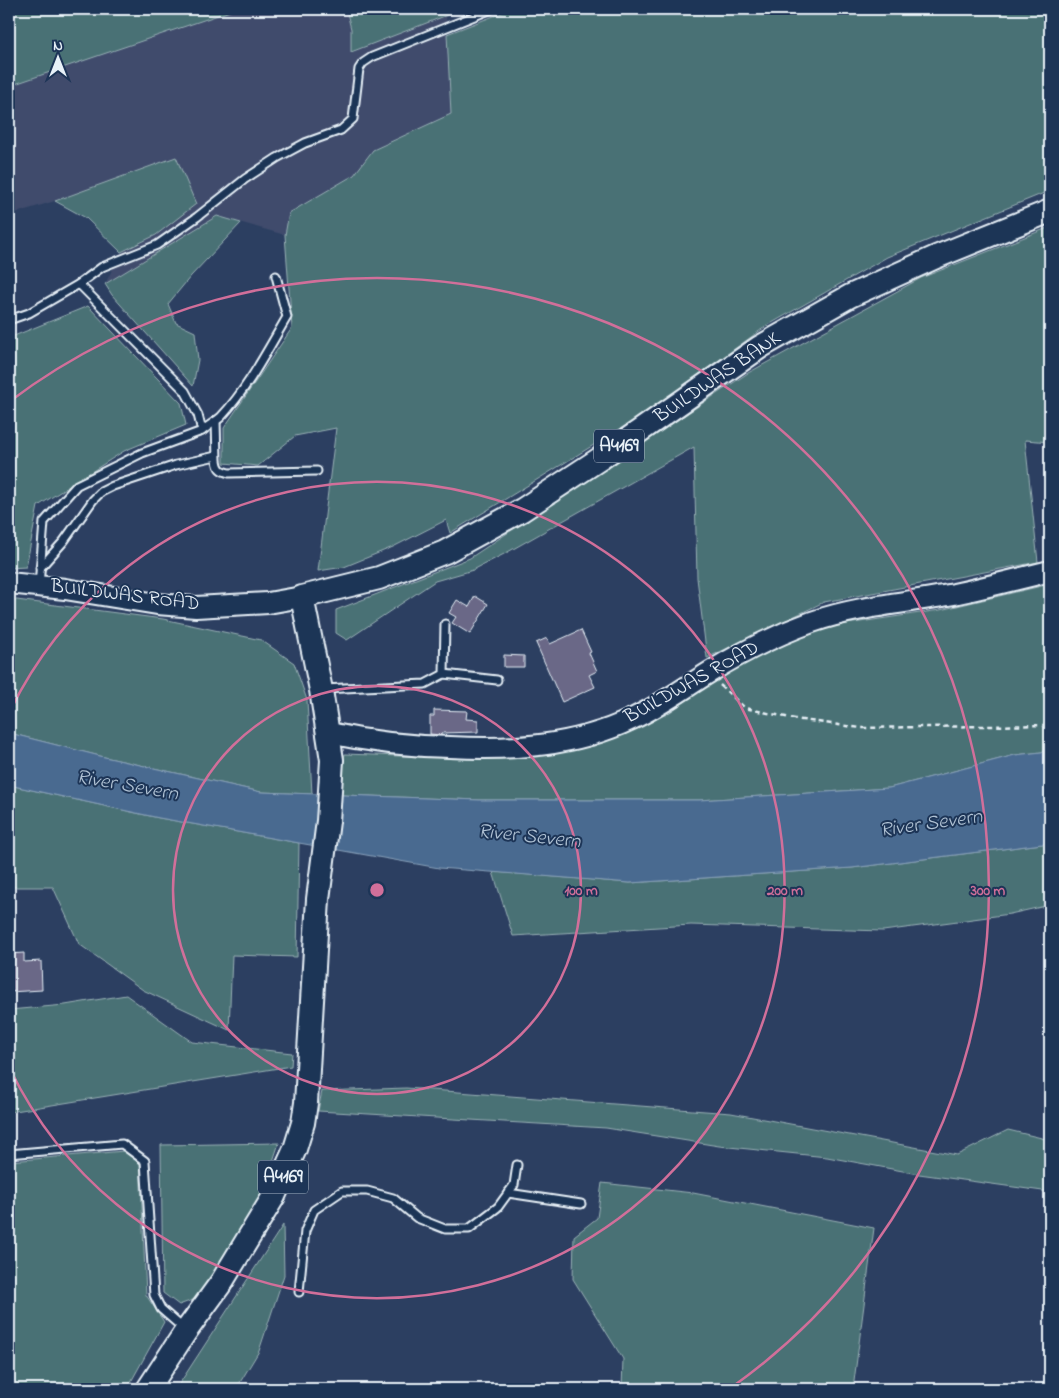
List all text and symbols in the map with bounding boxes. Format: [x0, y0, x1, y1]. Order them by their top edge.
north arrow [32, 32, 82, 82]
text: N [53, 36, 63, 57]
street label: BUILDWAS BANK [648, 325, 788, 432]
road number: A4169 [594, 430, 644, 462]
street label: BUILDWAS ROAD [48, 572, 201, 620]
street label: BUILDWAS ROAD [619, 634, 765, 733]
water label: River Severn [74, 762, 181, 810]
water label: River Severn [878, 802, 985, 846]
water label: River Severn [476, 817, 583, 857]
text: 100 m [564, 880, 598, 902]
text: 200 m [766, 880, 803, 902]
text: 300 m [970, 880, 1006, 902]
centre of rings [368, 881, 386, 899]
road number: A4169 [258, 1160, 308, 1194]

